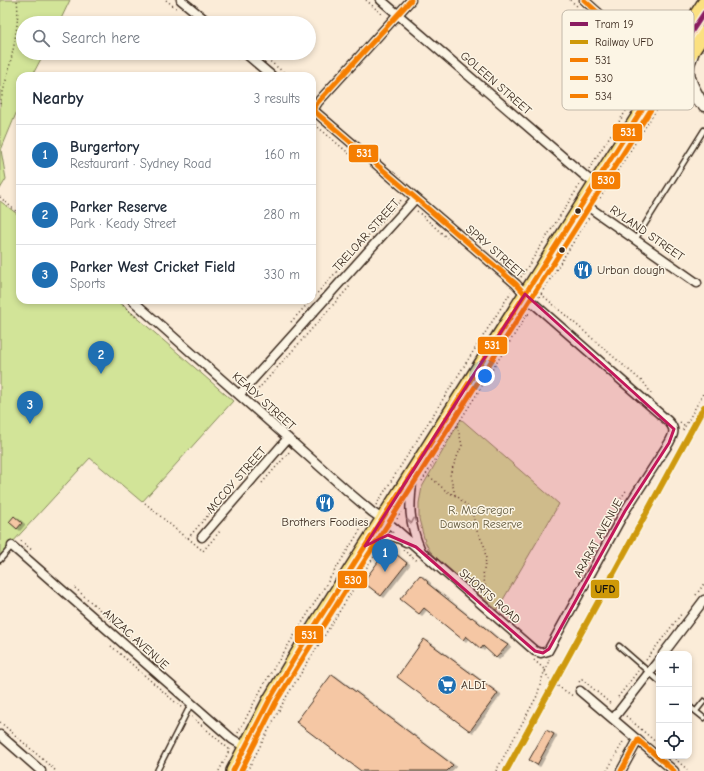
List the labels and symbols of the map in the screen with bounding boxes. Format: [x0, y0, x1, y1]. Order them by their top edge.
legend [562, 10, 694, 110]
text: Tram 19 [595, 18, 634, 31]
text: Railway UFD [595, 36, 654, 49]
street label: GOLEEN STREET [458, 48, 535, 118]
text: 531 [595, 54, 611, 67]
text: 530 [595, 72, 613, 85]
text: 534 [595, 90, 612, 103]
line badge: 531 [612, 123, 643, 142]
text: 531 [620, 126, 636, 139]
line badge: 531 [348, 144, 379, 163]
text: 531 [356, 147, 372, 160]
line badge: 530 [591, 171, 621, 190]
text: 530 [597, 174, 615, 187]
street label: TRELOAR STREET [330, 195, 403, 274]
street label: RYLAND STREET [607, 202, 687, 264]
unlabelled marker [573, 206, 583, 216]
street label: SPRY STREET [463, 222, 527, 281]
unlabelled marker [557, 245, 567, 255]
restaurant icon: Urban dough [572, 259, 594, 281]
place label: Urban dough [597, 263, 665, 277]
line badge: 531 [477, 336, 508, 355]
text: 531 [484, 339, 500, 352]
pin: 2 [88, 341, 114, 374]
your location [475, 366, 495, 386]
street label: KEADY STREET [230, 369, 299, 433]
pin: 3 [17, 391, 43, 424]
street label: MCCOY STREET [203, 443, 269, 516]
restaurant icon: Brothers Foodies [314, 492, 336, 514]
street label: ARARAT AVENUE [571, 496, 625, 580]
park label: R. McGregor Dawson Reserve [440, 503, 522, 531]
place label: Brothers Foodies [282, 515, 368, 529]
one-way arrow [406, 517, 415, 524]
pin: 1 [372, 539, 398, 572]
street label: SHORTS ROAD [457, 566, 523, 626]
line badge: 530 [337, 570, 368, 589]
text: 530 [344, 574, 362, 587]
line badge: UFD [590, 579, 620, 599]
text: UFD [595, 583, 615, 596]
street label: ANZAC AVENUE [100, 606, 172, 672]
line badge: 531 [294, 625, 324, 644]
text: 531 [301, 629, 317, 642]
supermarket icon: ALDI [436, 674, 458, 696]
place label: ALDI [461, 678, 486, 692]

